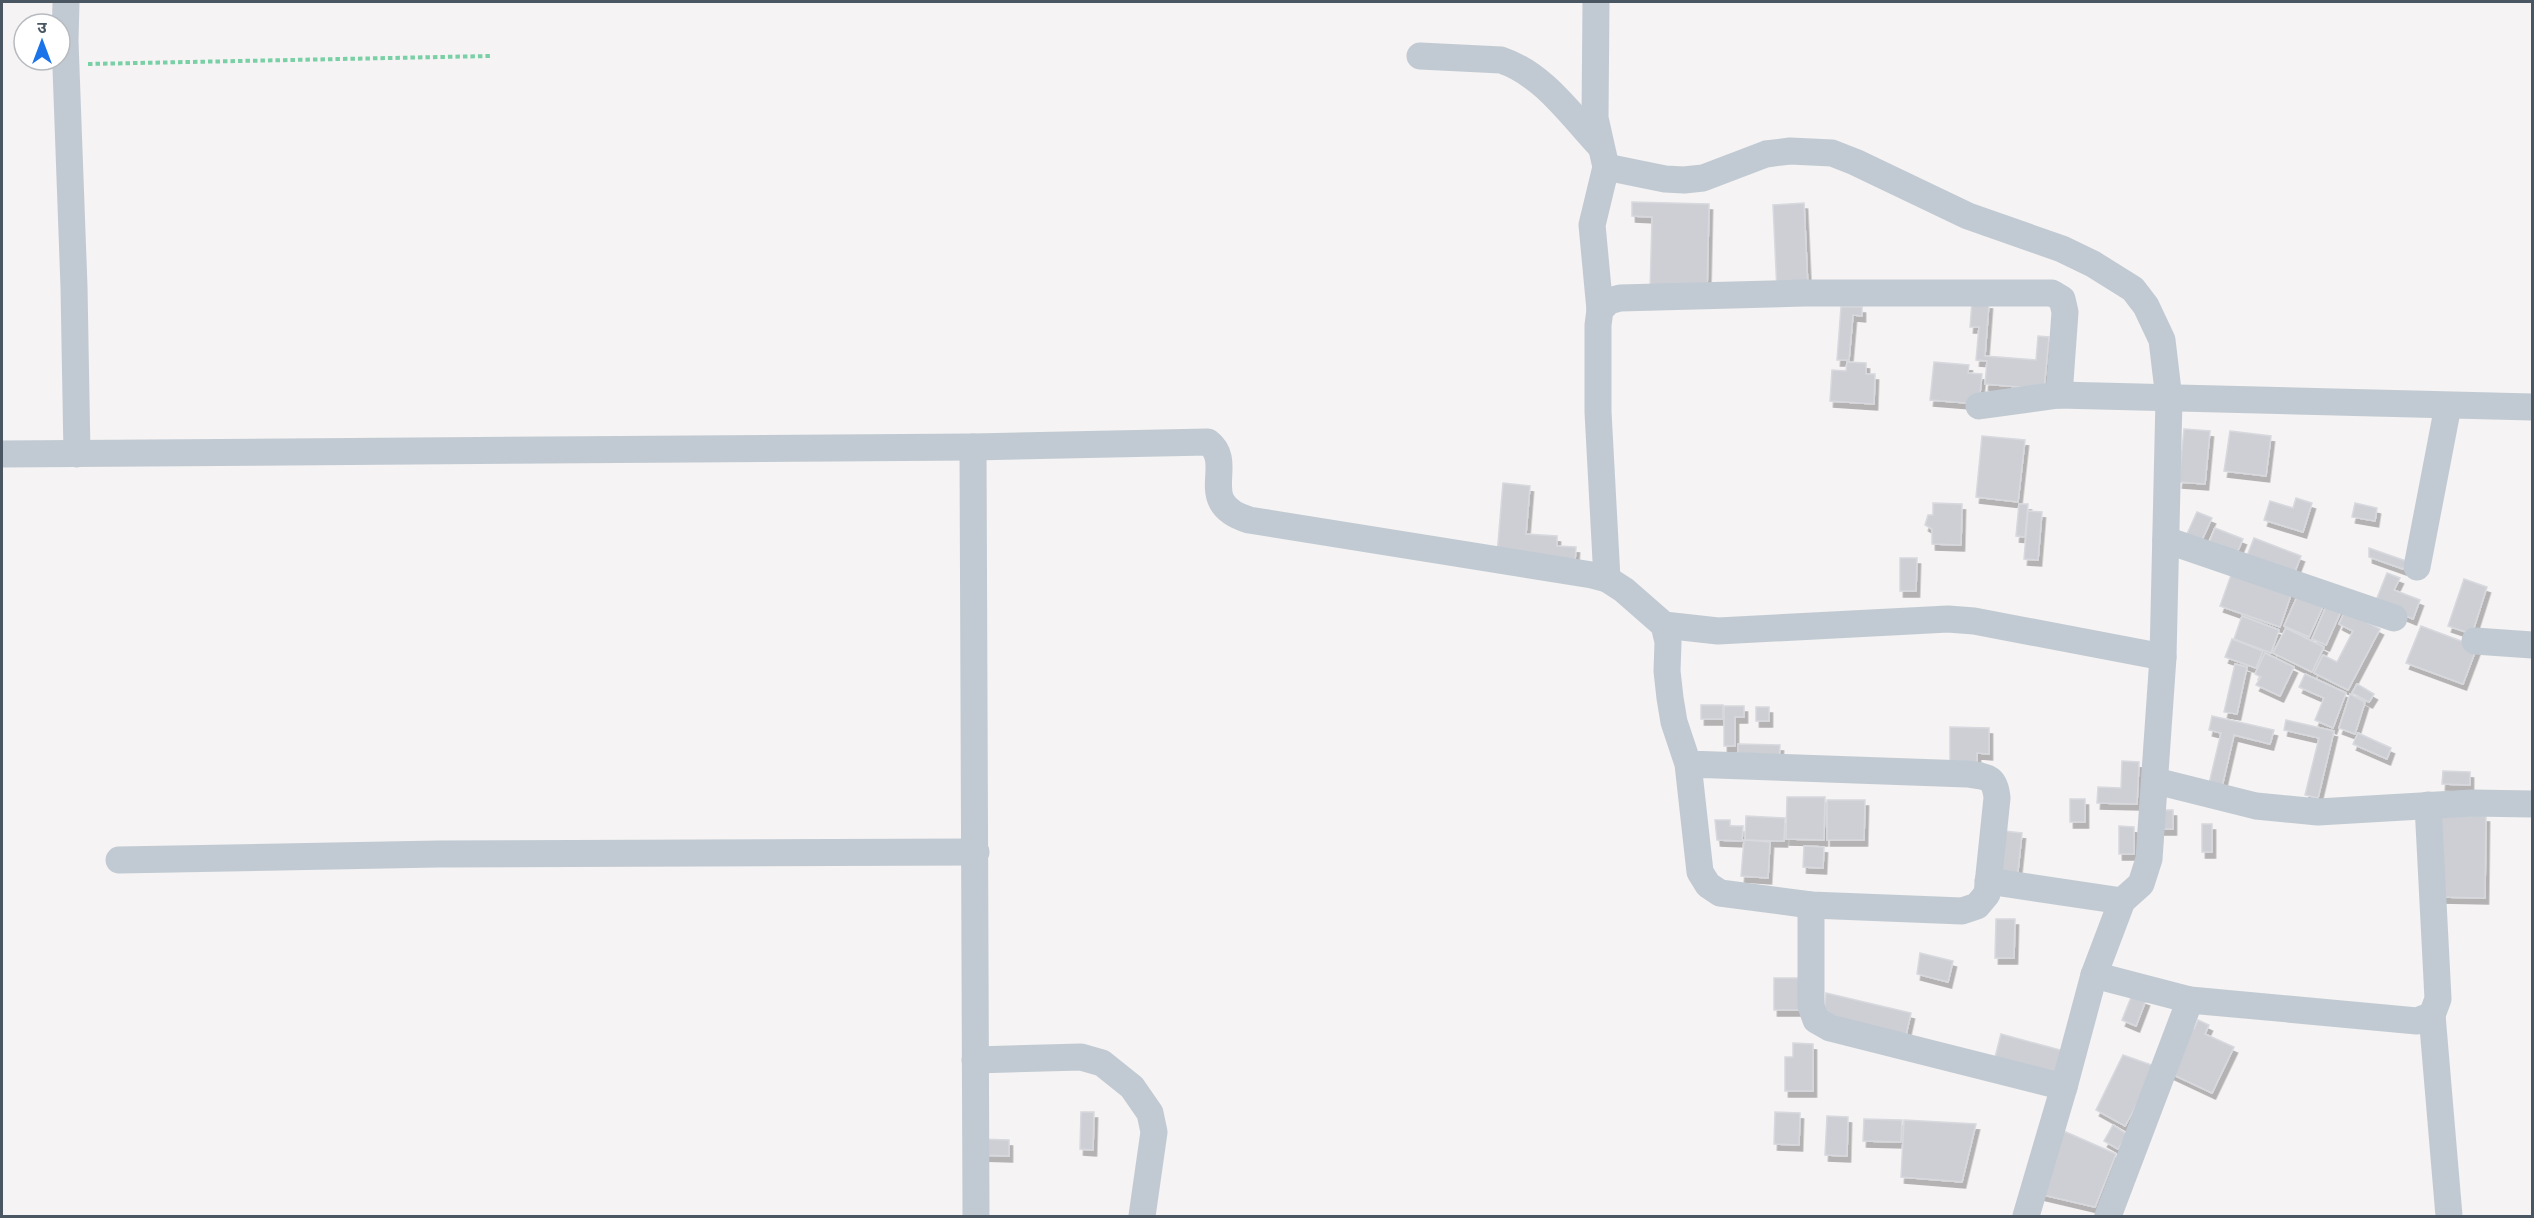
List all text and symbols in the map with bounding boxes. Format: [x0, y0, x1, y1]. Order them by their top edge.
north arrow [12, 12, 72, 72]
text: उ [37, 18, 47, 37]

